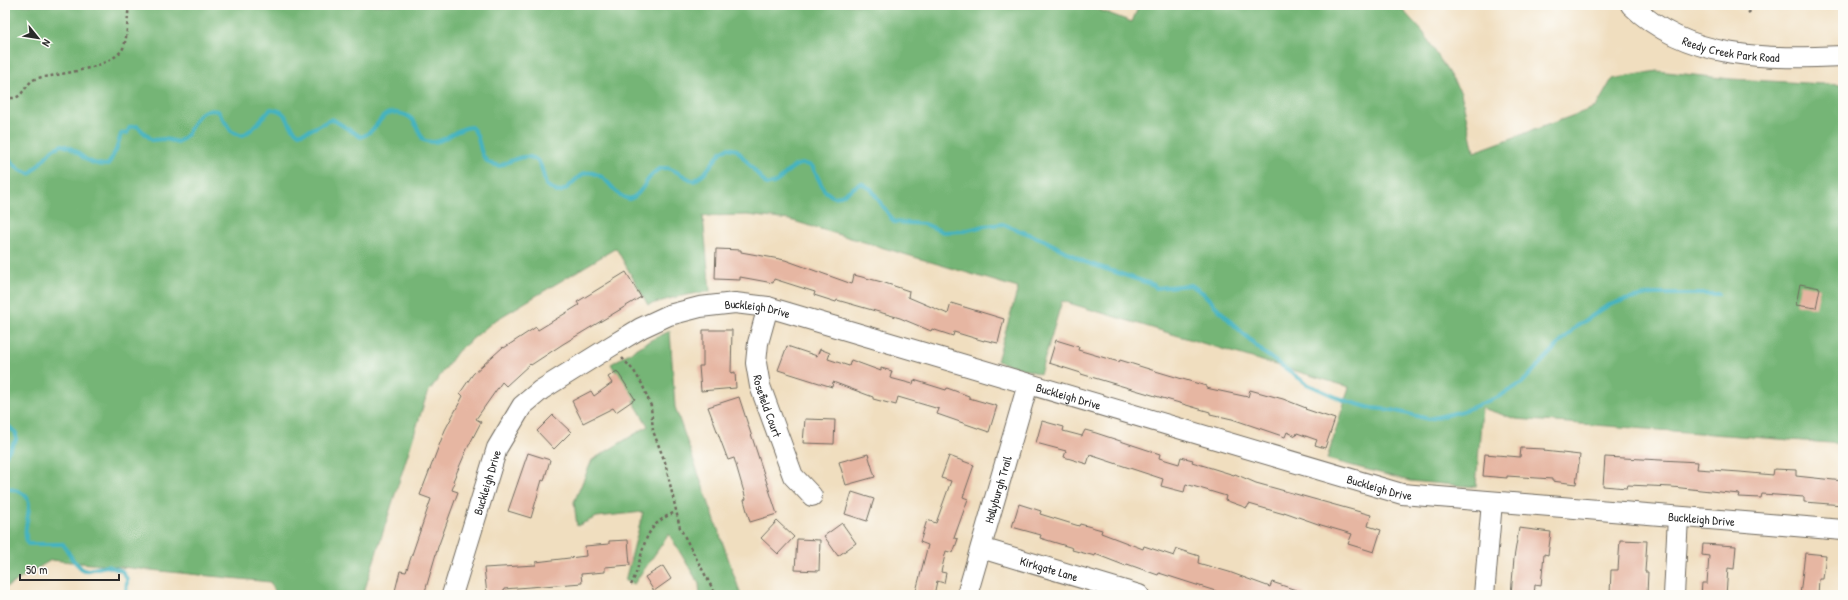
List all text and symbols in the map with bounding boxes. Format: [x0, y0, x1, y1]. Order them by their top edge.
north arrow [18, 18, 58, 58]
street label: Reedy Creek Park Road [1680, 31, 1780, 66]
text: N [39, 37, 54, 49]
street label: Buckleigh Drive [723, 295, 793, 322]
street label: Rosefield Court [750, 373, 787, 440]
street label: Buckleigh Drive [1034, 378, 1103, 413]
street label: Buckleigh Drive [469, 447, 505, 517]
street label: Hollyburgh Trail [980, 453, 1016, 525]
street label: Buckleigh Drive [1345, 470, 1413, 503]
street label: Buckleigh Drive [1667, 507, 1736, 530]
street label: Kirkgate Lane [1018, 552, 1080, 585]
scale bar [20, 556, 119, 582]
text: 50 m [26, 561, 47, 578]

